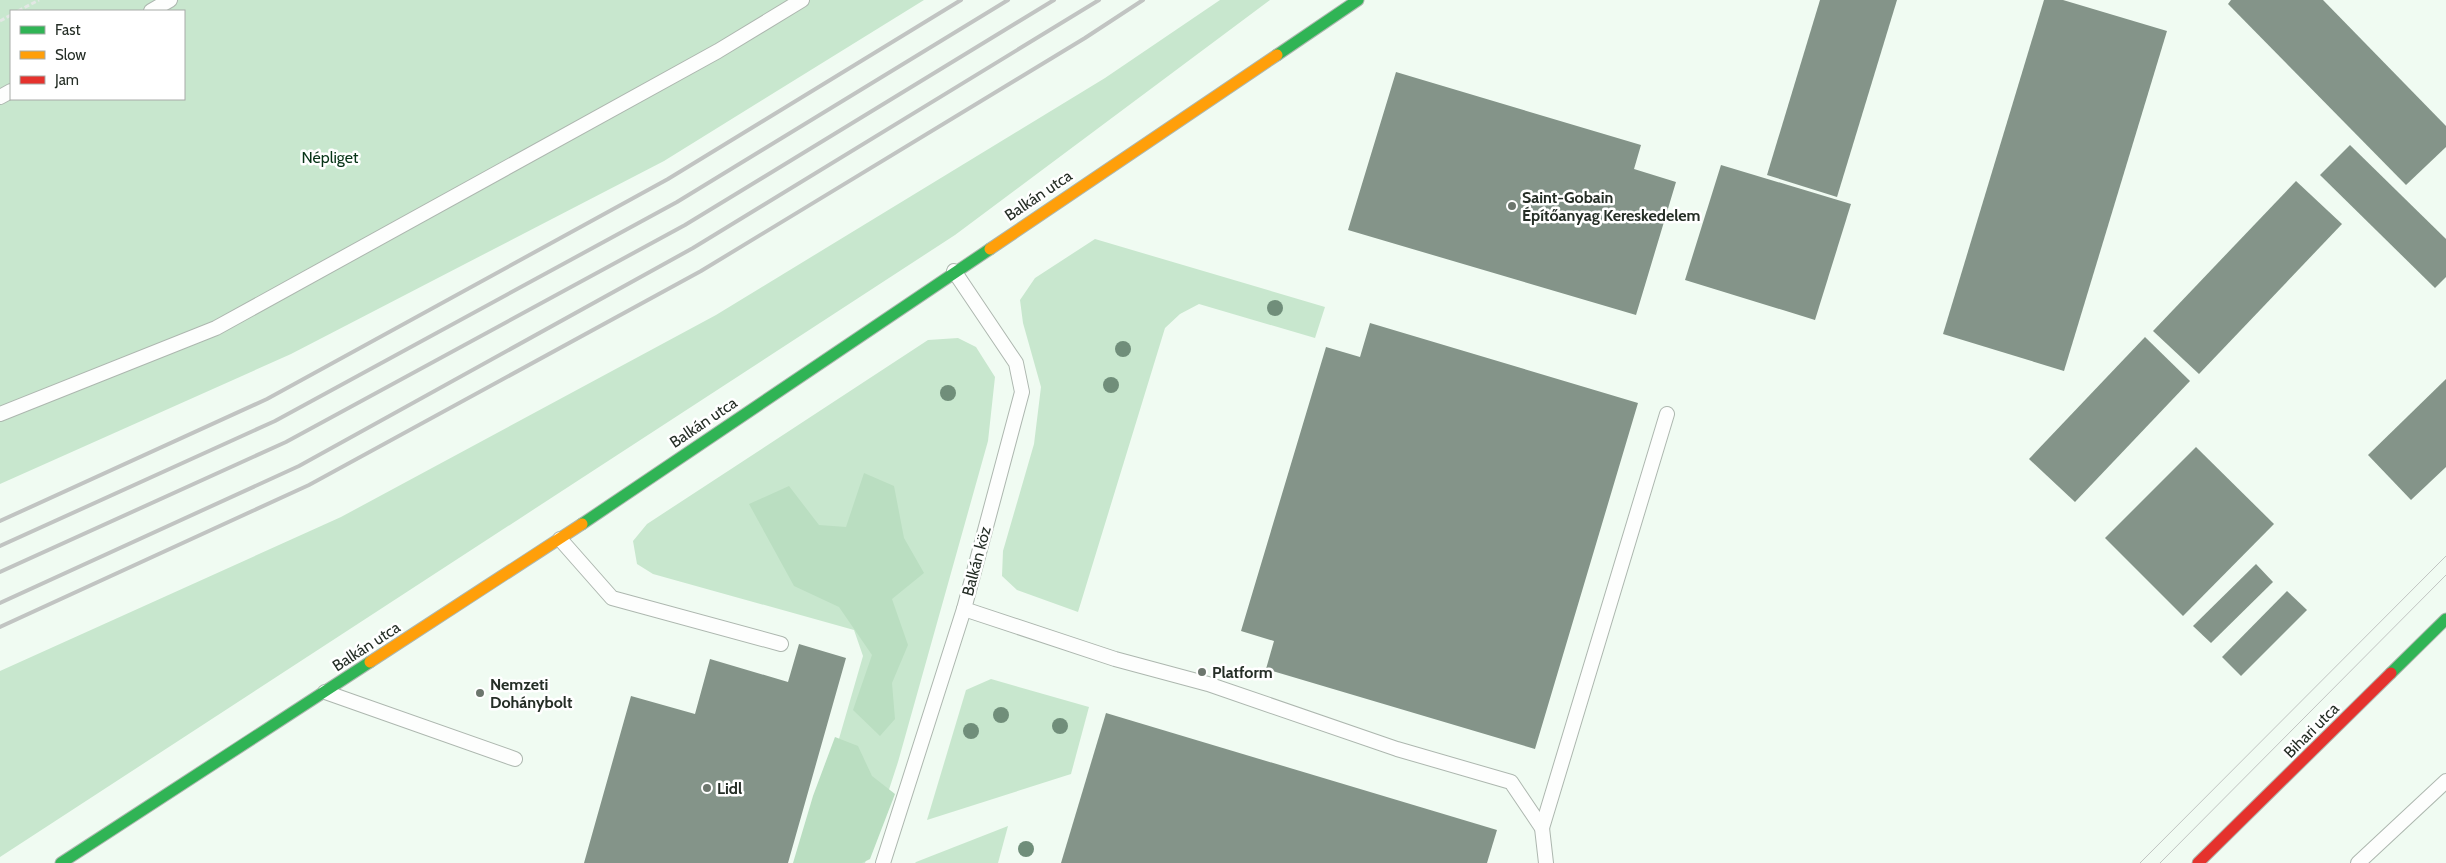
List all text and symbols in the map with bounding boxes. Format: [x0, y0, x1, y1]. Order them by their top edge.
legend [10, 10, 185, 100]
text: Fast [55, 21, 80, 39]
text: Slow [55, 46, 86, 64]
text: Jam [54, 71, 79, 89]
park label: Népliget [302, 148, 359, 167]
street label: Balkán utca [1001, 166, 1076, 225]
place label: Saint-Gobain Építőanyag Kereskedelem [1522, 188, 1701, 225]
marker: Saint-Gobain Építőanyag Kereskedelem [1506, 200, 1518, 212]
street label: Balkán utca [666, 393, 741, 452]
street label: Balkán köz [958, 524, 995, 598]
street label: Balkán utca [329, 617, 404, 675]
place label: Platform [1212, 663, 1273, 682]
marker: Platform [1196, 666, 1208, 678]
place label: Nemzeti Dohánybolt [490, 675, 573, 712]
marker: Nemzeti Dohánybolt [474, 687, 486, 699]
street label: Bihari utca [2280, 699, 2343, 762]
place label: Lidl [717, 779, 742, 798]
marker: Lidl [701, 782, 713, 794]

